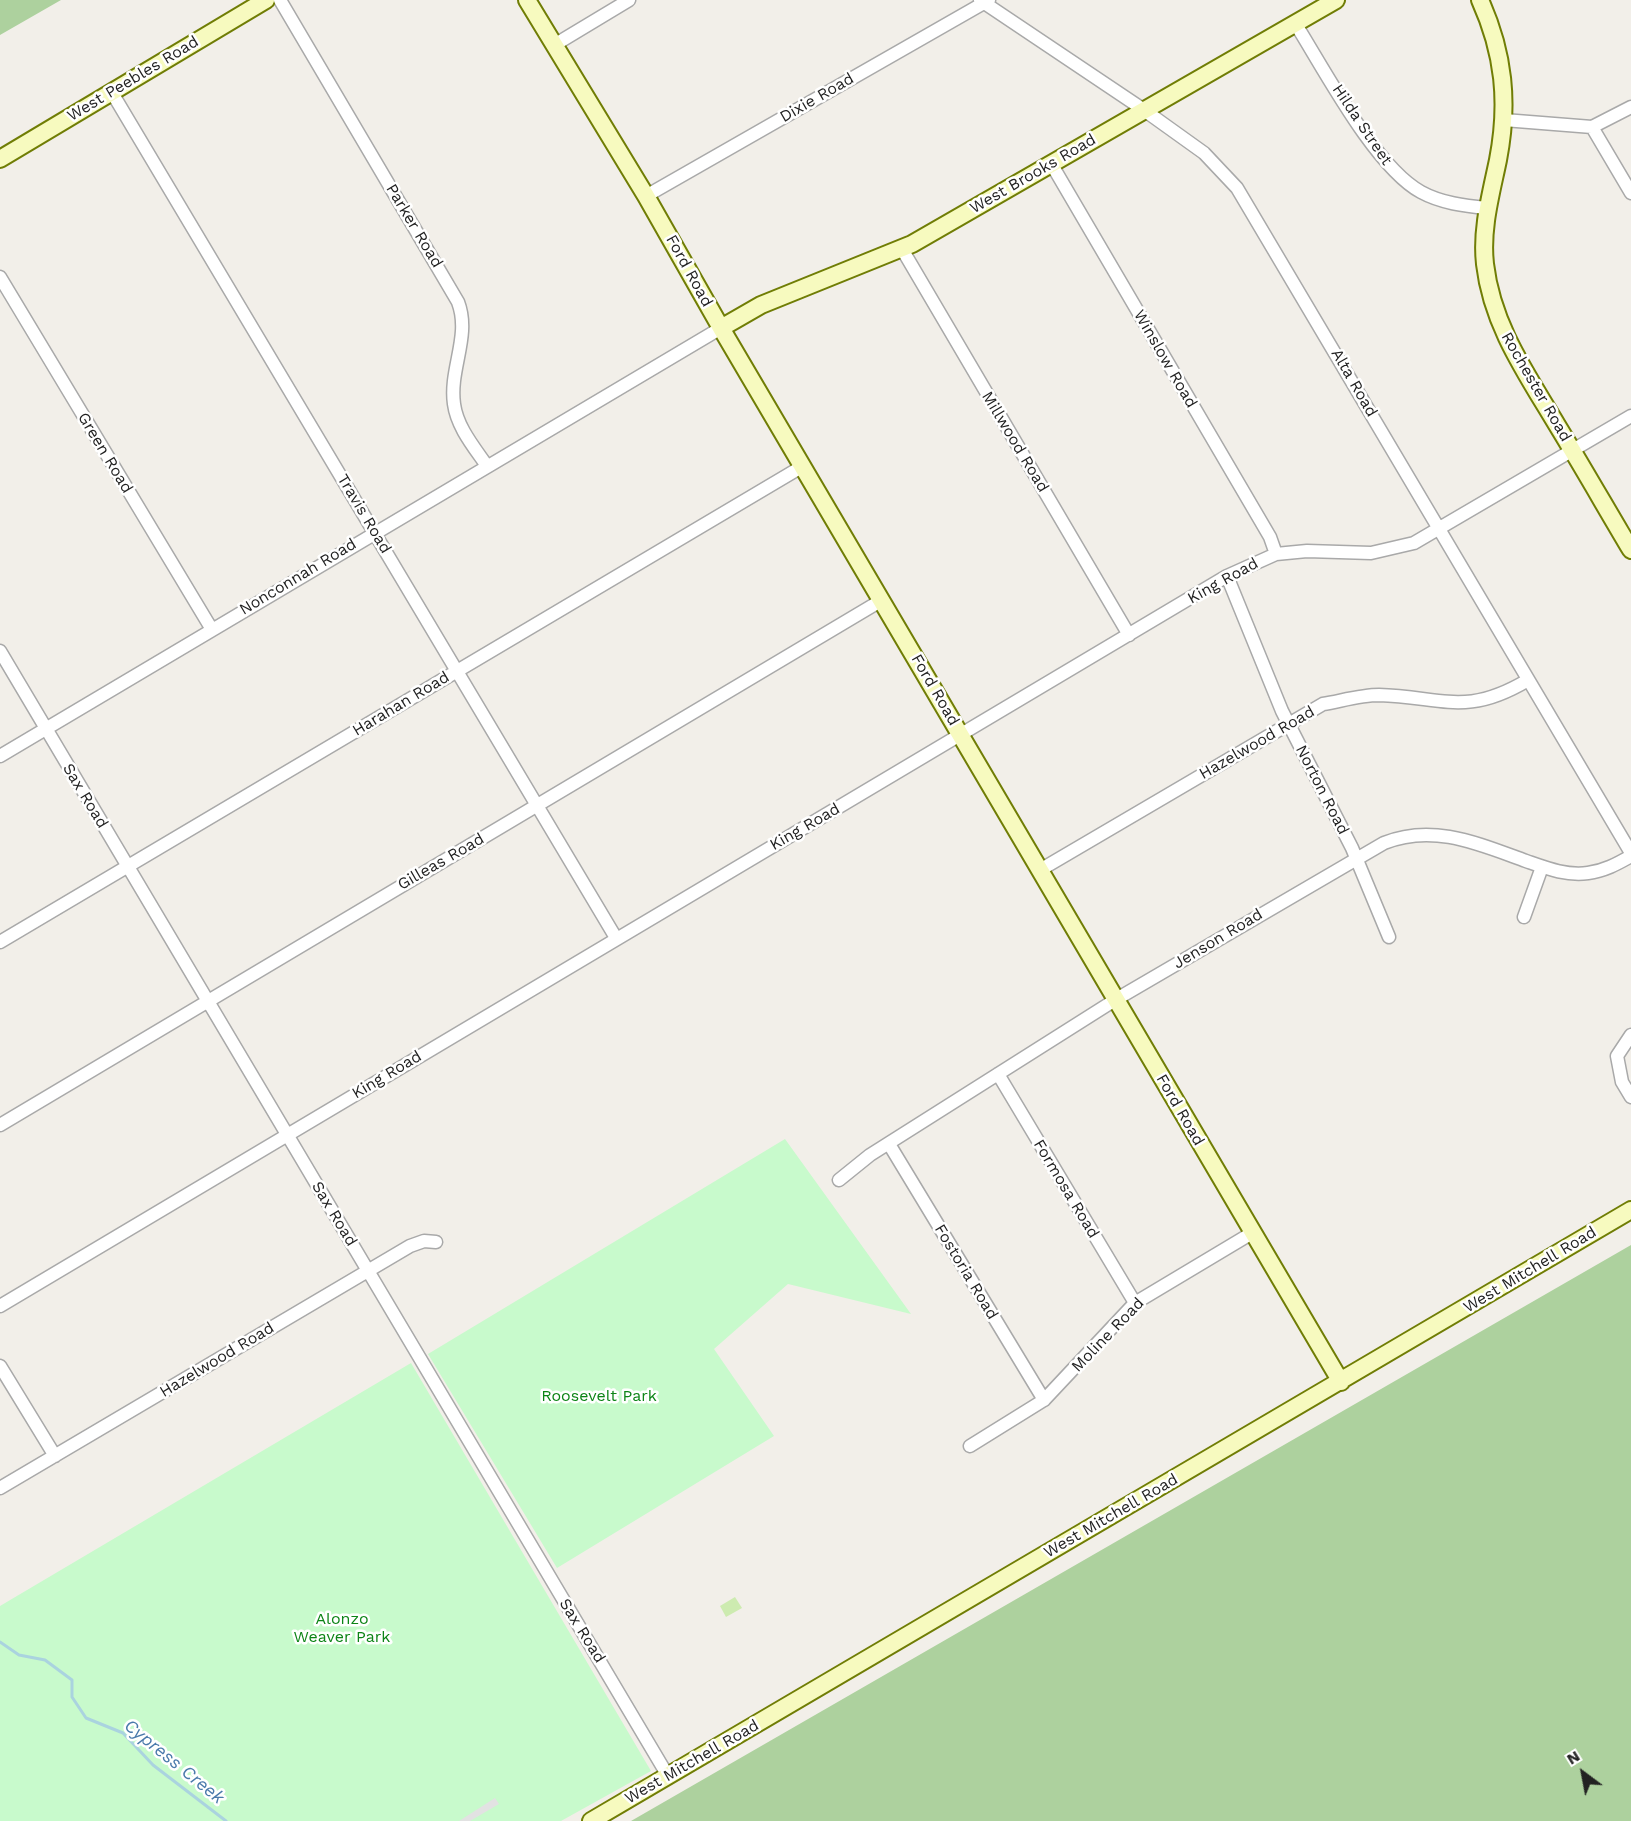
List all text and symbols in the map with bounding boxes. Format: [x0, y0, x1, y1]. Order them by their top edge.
street label: West Peebles Road [64, 32, 202, 126]
street label: Dixie Road [777, 69, 857, 127]
street label: Hilda Street [1328, 81, 1396, 169]
street label: West Brooks Road [967, 130, 1099, 218]
street label: Parker Road [381, 181, 447, 271]
street label: Ford Road [661, 232, 717, 310]
street label: Winslow Road [1129, 307, 1201, 411]
street label: Rochester Road [1497, 329, 1575, 445]
street label: Alta Road [1327, 346, 1381, 420]
street label: Millwood Road [977, 388, 1053, 496]
street label: Green Road [73, 409, 137, 497]
street label: Travis Road [333, 471, 395, 557]
street label: Nonconnah Road [236, 535, 360, 619]
street label: King Road [1184, 554, 1262, 608]
street label: Ford Road [907, 651, 963, 729]
street label: Harahan Road [349, 668, 453, 740]
street label: Hazelwood Road [1196, 702, 1318, 784]
street label: Norton Road [1291, 742, 1353, 838]
street label: Sax Road [58, 760, 112, 832]
street label: King Road [767, 799, 843, 855]
street label: Gilleas Road [394, 829, 488, 895]
street label: Jenson Road [1170, 905, 1266, 973]
street label: King Road [349, 1047, 425, 1103]
street label: Ford Road [1152, 1071, 1208, 1149]
street label: Formosa Road [1029, 1136, 1103, 1242]
street label: Sax Road [307, 1178, 361, 1250]
street label: Fostoria Road [930, 1221, 1002, 1323]
street label: West Mitchell Road [1460, 1223, 1600, 1317]
street label: Moline Road [1068, 1294, 1148, 1376]
street label: Hazelwood Road [156, 1318, 278, 1402]
park label: Roosevelt Park [541, 1386, 657, 1406]
street label: West Mitchell Road [1041, 1470, 1181, 1562]
street label: Sax Road [555, 1595, 609, 1667]
park label: Alonzo Weaver Park [294, 1609, 390, 1647]
water label: Cypress Creek [119, 1715, 229, 1809]
street label: West Mitchell Road [622, 1716, 762, 1808]
north arrow [1553, 1743, 1613, 1803]
text: N [1563, 1746, 1583, 1769]

